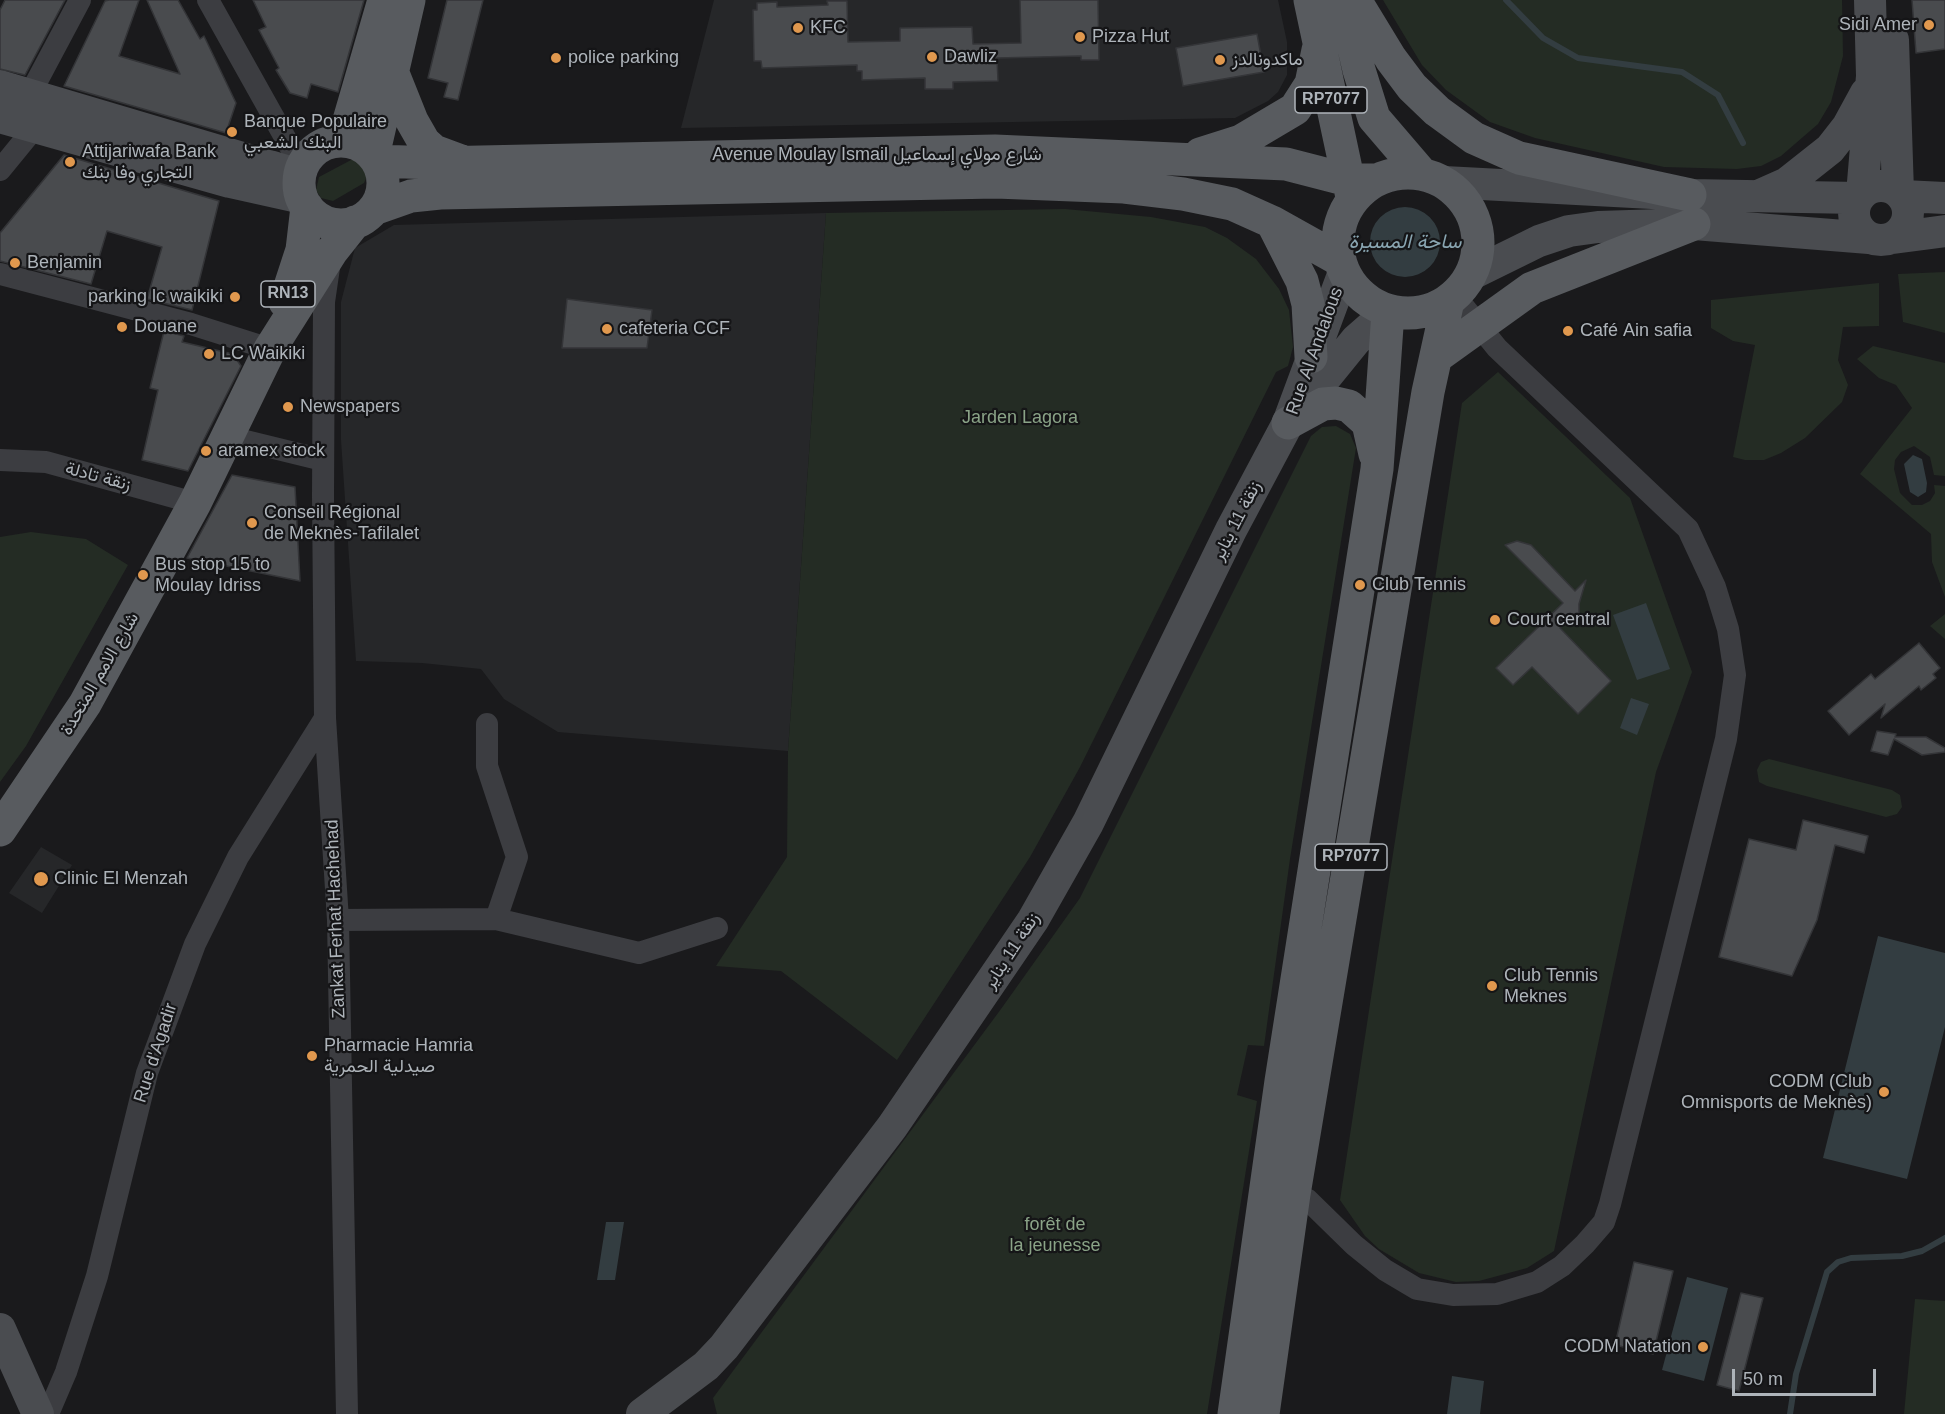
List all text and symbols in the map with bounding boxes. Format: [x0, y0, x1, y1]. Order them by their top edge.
place label: Sidi Amer [1839, 14, 1917, 36]
place label: KFC [810, 17, 846, 39]
marker: Sidi Amer [1922, 18, 1936, 32]
marker: KFC [791, 21, 805, 35]
place label: Pizza Hut [1092, 26, 1169, 48]
marker: Pizza Hut [1073, 30, 1087, 44]
place label: Dawliz [944, 46, 997, 68]
place label: police parking [568, 47, 679, 69]
place label: ماكدونالدز [1232, 49, 1303, 71]
marker: Dawliz [925, 50, 939, 64]
marker: police parking [549, 51, 563, 65]
marker: ماكدونالدز [1213, 53, 1227, 67]
road number: RP7077 [1295, 87, 1367, 113]
place label: Banque Populaire البنك الشعبي [244, 111, 387, 154]
marker: Banque Populaire البنك الشعبي [225, 125, 239, 139]
place label: Attijariwafa Bank التجاري وفا بنك [82, 141, 216, 184]
street label: Avenue Moulay Ismail شارع مولاي إسماعيل [712, 144, 1042, 166]
marker: Attijariwafa Bank التجاري وفا بنك [63, 155, 77, 169]
water label: ساحة المسيرة [1349, 230, 1461, 254]
place label: Benjamin [27, 252, 102, 274]
marker: Benjamin [8, 256, 22, 270]
road number: RN13 [261, 281, 315, 307]
street label: Rue Al Andalous [1282, 284, 1348, 418]
place label: parking lc waikiki [88, 286, 223, 308]
marker: parking lc waikiki [228, 290, 242, 304]
place label: Douane [134, 316, 197, 338]
place label: cafeteria CCF [619, 318, 730, 340]
marker: Douane [115, 320, 129, 334]
place label: Café Ain safia [1580, 320, 1692, 342]
marker: cafeteria CCF [600, 322, 614, 336]
marker: Café Ain safia [1561, 324, 1575, 338]
place label: LC Waikiki [221, 343, 305, 365]
marker: LC Waikiki [202, 347, 216, 361]
place label: Newspapers [300, 396, 400, 418]
marker: Newspapers [281, 400, 295, 414]
park label: Jarden Lagora [962, 407, 1078, 429]
place label: aramex stock [218, 440, 325, 462]
marker: aramex stock [199, 444, 213, 458]
street label: زنقة تادلة [63, 458, 133, 496]
street label: زنقة 11 يناير [1208, 478, 1266, 564]
place label: Conseil Régional de Meknès-Tafilalet [264, 502, 419, 544]
marker: Conseil Régional de Meknès-Tafilalet [245, 516, 259, 530]
place label: Bus stop 15 to Moulay Idriss [155, 554, 270, 596]
marker: Bus stop 15 to Moulay Idriss [136, 568, 150, 582]
place label: Club Tennis [1372, 574, 1466, 596]
marker: Club Tennis [1353, 578, 1367, 592]
street label: شارع الامم المتحدة [56, 609, 144, 739]
place label: Court central [1507, 609, 1610, 631]
marker: Court central [1488, 613, 1502, 627]
street label: Zankat Ferhat Hachehad [322, 819, 350, 1019]
road number: RP7077 [1315, 844, 1387, 870]
place label: Clinic El Menzah [54, 868, 188, 890]
marker: Clinic El Menzah [32, 870, 50, 888]
street label: زنقة 11 يناير [979, 909, 1045, 993]
place label: Club Tennis Meknes [1504, 965, 1598, 1008]
marker: Club Tennis Meknes [1485, 979, 1499, 993]
street label: Rue d'Agadir [130, 1000, 182, 1106]
place label: Pharmacie Hamria صيدلية الحمرية [324, 1035, 473, 1078]
marker: Pharmacie Hamria صيدلية الحمرية [305, 1049, 319, 1063]
place label: CODM (Club Omnisports de Meknès) [1681, 1071, 1872, 1114]
marker: CODM (Club Omnisports de Meknès) [1877, 1085, 1891, 1099]
park label: forêt de la jeunesse [1009, 1214, 1101, 1256]
place label: CODM Natation [1564, 1336, 1691, 1358]
marker: CODM Natation [1696, 1340, 1710, 1354]
scale bar [1735, 1357, 1879, 1395]
text: 50 m [1743, 1369, 1783, 1389]

